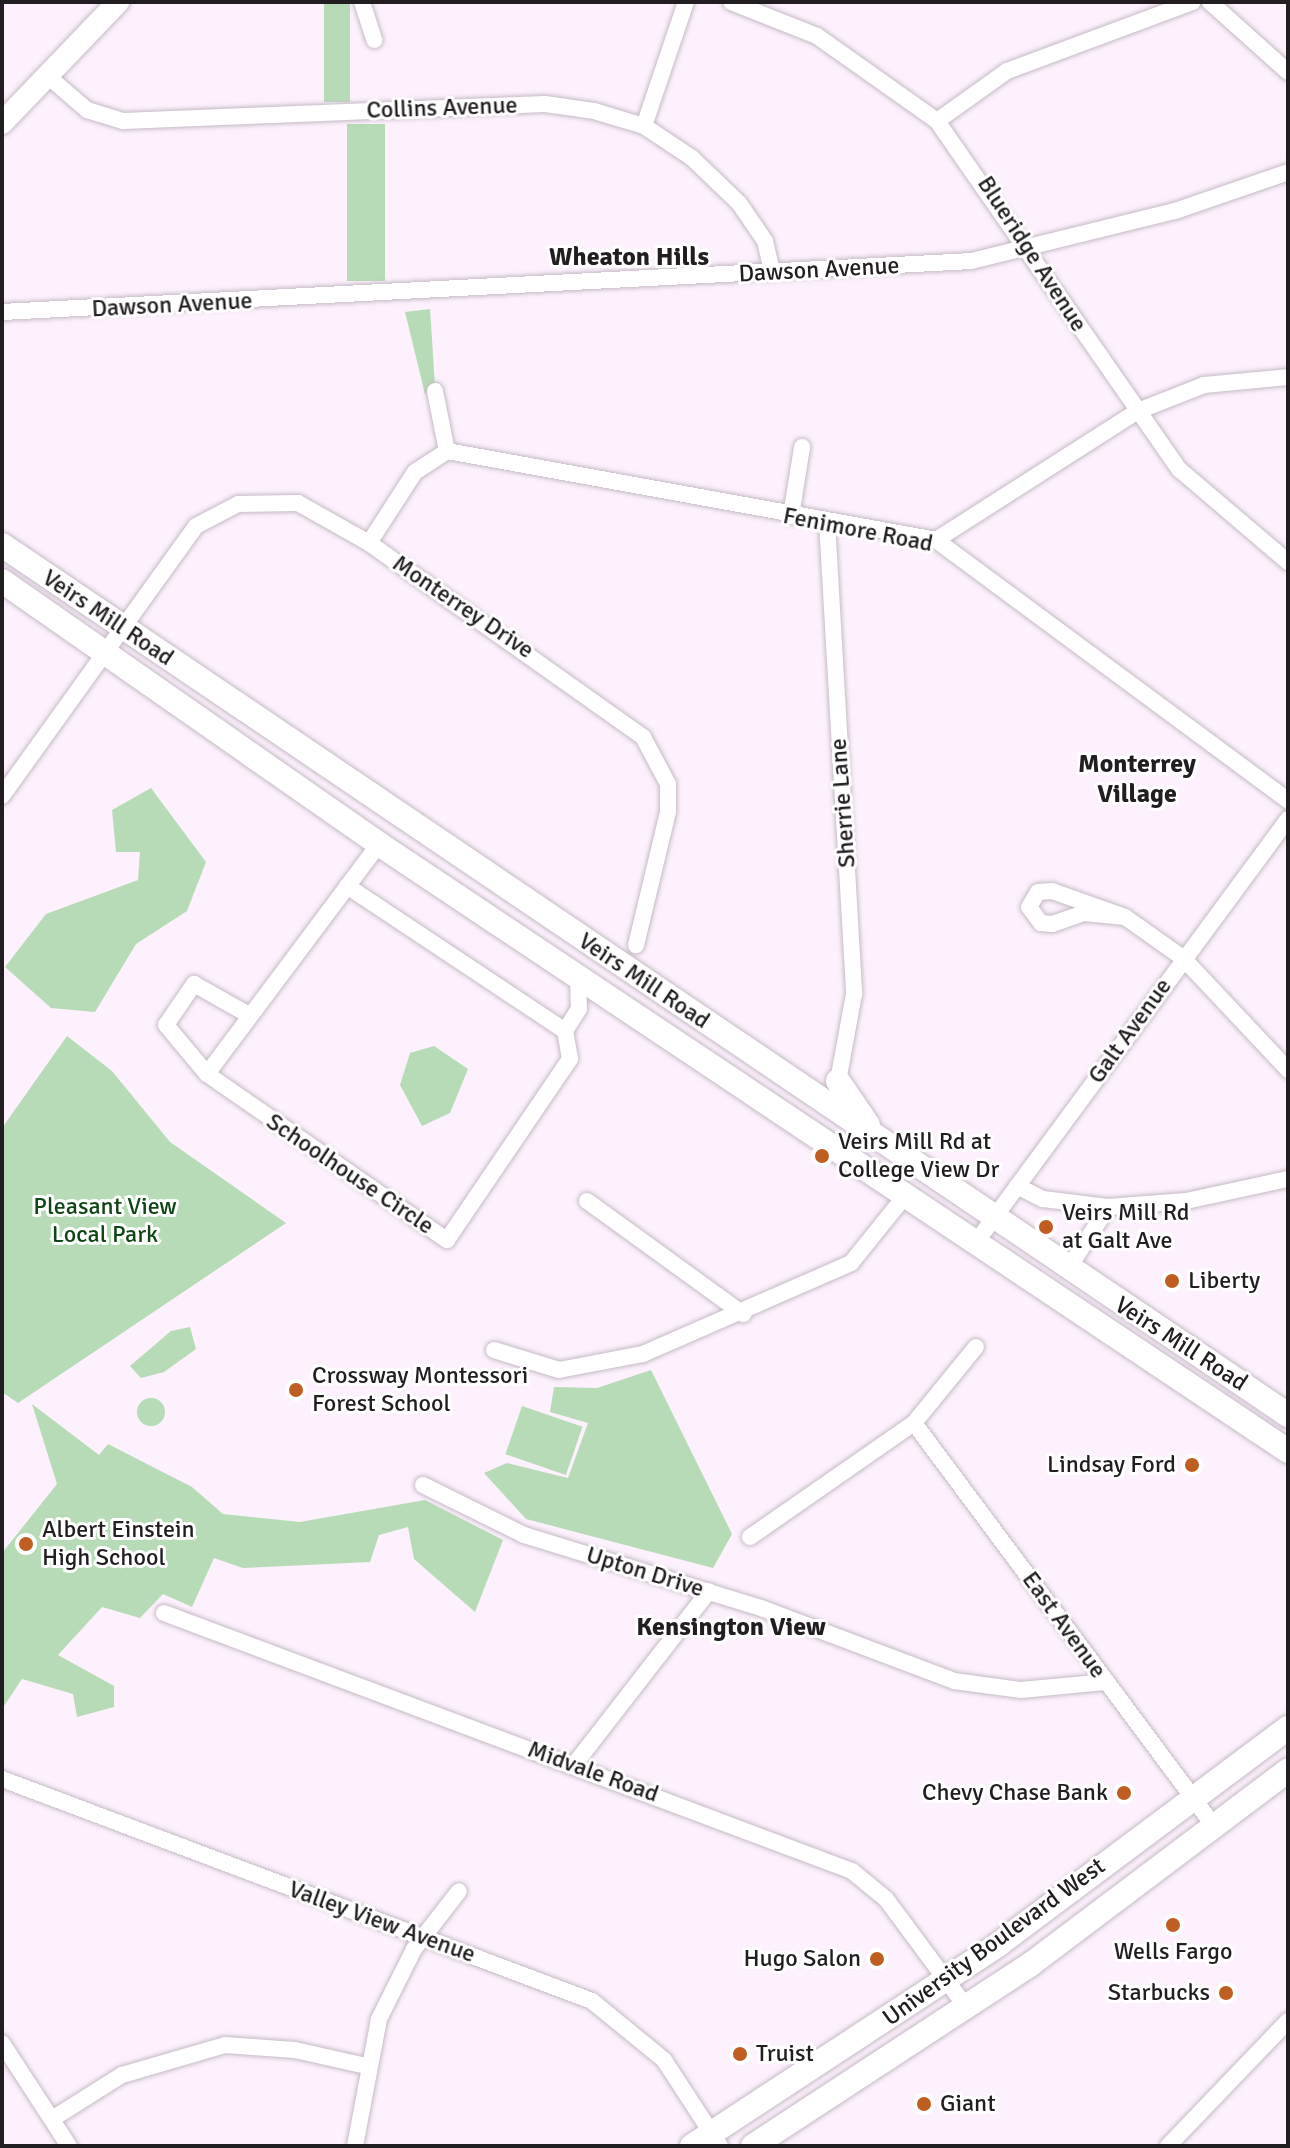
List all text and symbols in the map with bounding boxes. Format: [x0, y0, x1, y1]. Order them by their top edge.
street label: Collins Avenue [366, 91, 518, 125]
street label: Blueridge Avenue [971, 171, 1093, 337]
district label: Wheaton Hills [549, 242, 709, 274]
street label: Dawson Avenue [738, 251, 900, 289]
street label: Dawson Avenue [91, 286, 253, 324]
street label: Fenimore Road [781, 501, 935, 559]
street label: Monterrey Drive [387, 549, 539, 665]
street label: Veirs Mill Road [37, 564, 179, 672]
street label: Sherrie Lane [824, 737, 862, 869]
district label: Monterrey Village [1078, 749, 1196, 810]
street label: Veirs Mill Road [573, 927, 715, 1035]
street label: Galt Avenue [1082, 973, 1178, 1089]
street label: Schoolhouse Circle [261, 1107, 439, 1241]
place label: Veirs Mill Rd at College View Dr [838, 1128, 999, 1184]
marker: Veirs Mill Rd at College View Dr [813, 1147, 831, 1165]
park label: Pleasant View Local Park [33, 1193, 177, 1249]
place label: Veirs Mill Rd at Galt Ave [1062, 1199, 1189, 1255]
marker: Veirs Mill Rd at Galt Ave [1037, 1218, 1055, 1236]
place label: Liberty [1188, 1267, 1260, 1295]
marker: Liberty [1163, 1272, 1181, 1290]
street label: Veirs Mill Road [1109, 1291, 1253, 1397]
place label: Crossway Montessori Forest School [312, 1362, 528, 1418]
marker: Crossway Montessori Forest School [287, 1381, 305, 1399]
place label: Lindsay Ford [1047, 1451, 1176, 1479]
marker: Lindsay Ford [1183, 1456, 1201, 1474]
place label: Albert Einstein High School [42, 1516, 195, 1572]
marker: Albert Einstein High School [17, 1535, 35, 1553]
street label: Upton Drive [583, 1540, 707, 1604]
street label: East Avenue [1016, 1566, 1112, 1684]
district label: Kensington View [636, 1612, 826, 1644]
street label: Midvale Road [524, 1735, 662, 1809]
place label: Chevy Chase Bank [922, 1779, 1108, 1807]
marker: Chevy Chase Bank [1115, 1784, 1133, 1802]
street label: University Boulevard West [877, 1852, 1111, 2032]
street label: Valley View Avenue [285, 1875, 479, 1969]
marker: Wells Fargo [1164, 1916, 1182, 1934]
place label: Wells Fargo [1114, 1938, 1232, 1966]
place label: Hugo Salon [743, 1945, 861, 1973]
marker: Hugo Salon [868, 1950, 886, 1968]
place label: Starbucks [1108, 1979, 1210, 2007]
marker: Starbucks [1217, 1984, 1235, 2002]
place label: Truist [756, 2040, 814, 2068]
marker: Truist [731, 2045, 749, 2063]
place label: Giant [940, 2090, 996, 2118]
marker: Giant [915, 2095, 933, 2113]

